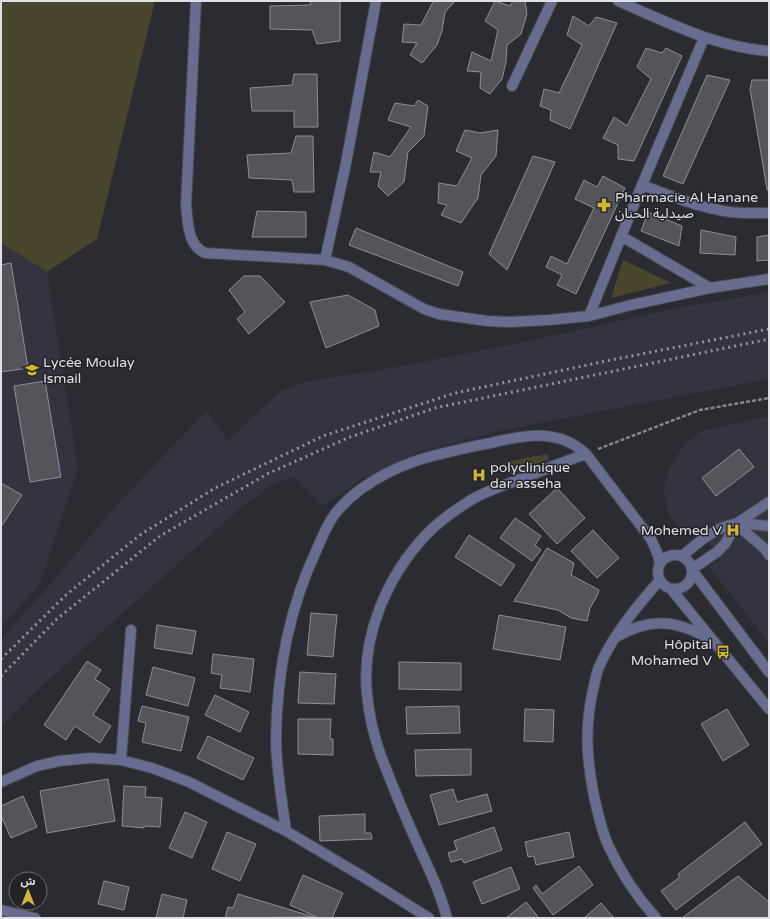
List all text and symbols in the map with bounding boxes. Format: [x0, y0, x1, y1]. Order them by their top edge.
place label: Pharmacie Al Hanane صيدلية الحنان [615, 189, 758, 222]
pharmacy icon: Pharmacie Al Hanane صيدلية الحنان [596, 197, 612, 213]
place label: Lycée Moulay Ismail [43, 354, 135, 387]
school or university icon: Lycée Moulay Ismail [24, 362, 40, 378]
place label: polyclinique dar asseha [490, 459, 570, 492]
hospital icon: polyclinique dar asseha [471, 467, 487, 483]
place label: Mohemed V [641, 522, 722, 539]
hospital icon: Mohemed V [725, 522, 741, 538]
place label: Hôpital Mohamed V [631, 636, 712, 669]
bus stop icon: Hôpital Mohamed V [715, 644, 731, 660]
north arrow [8, 871, 48, 911]
text: ش [20, 875, 36, 888]

